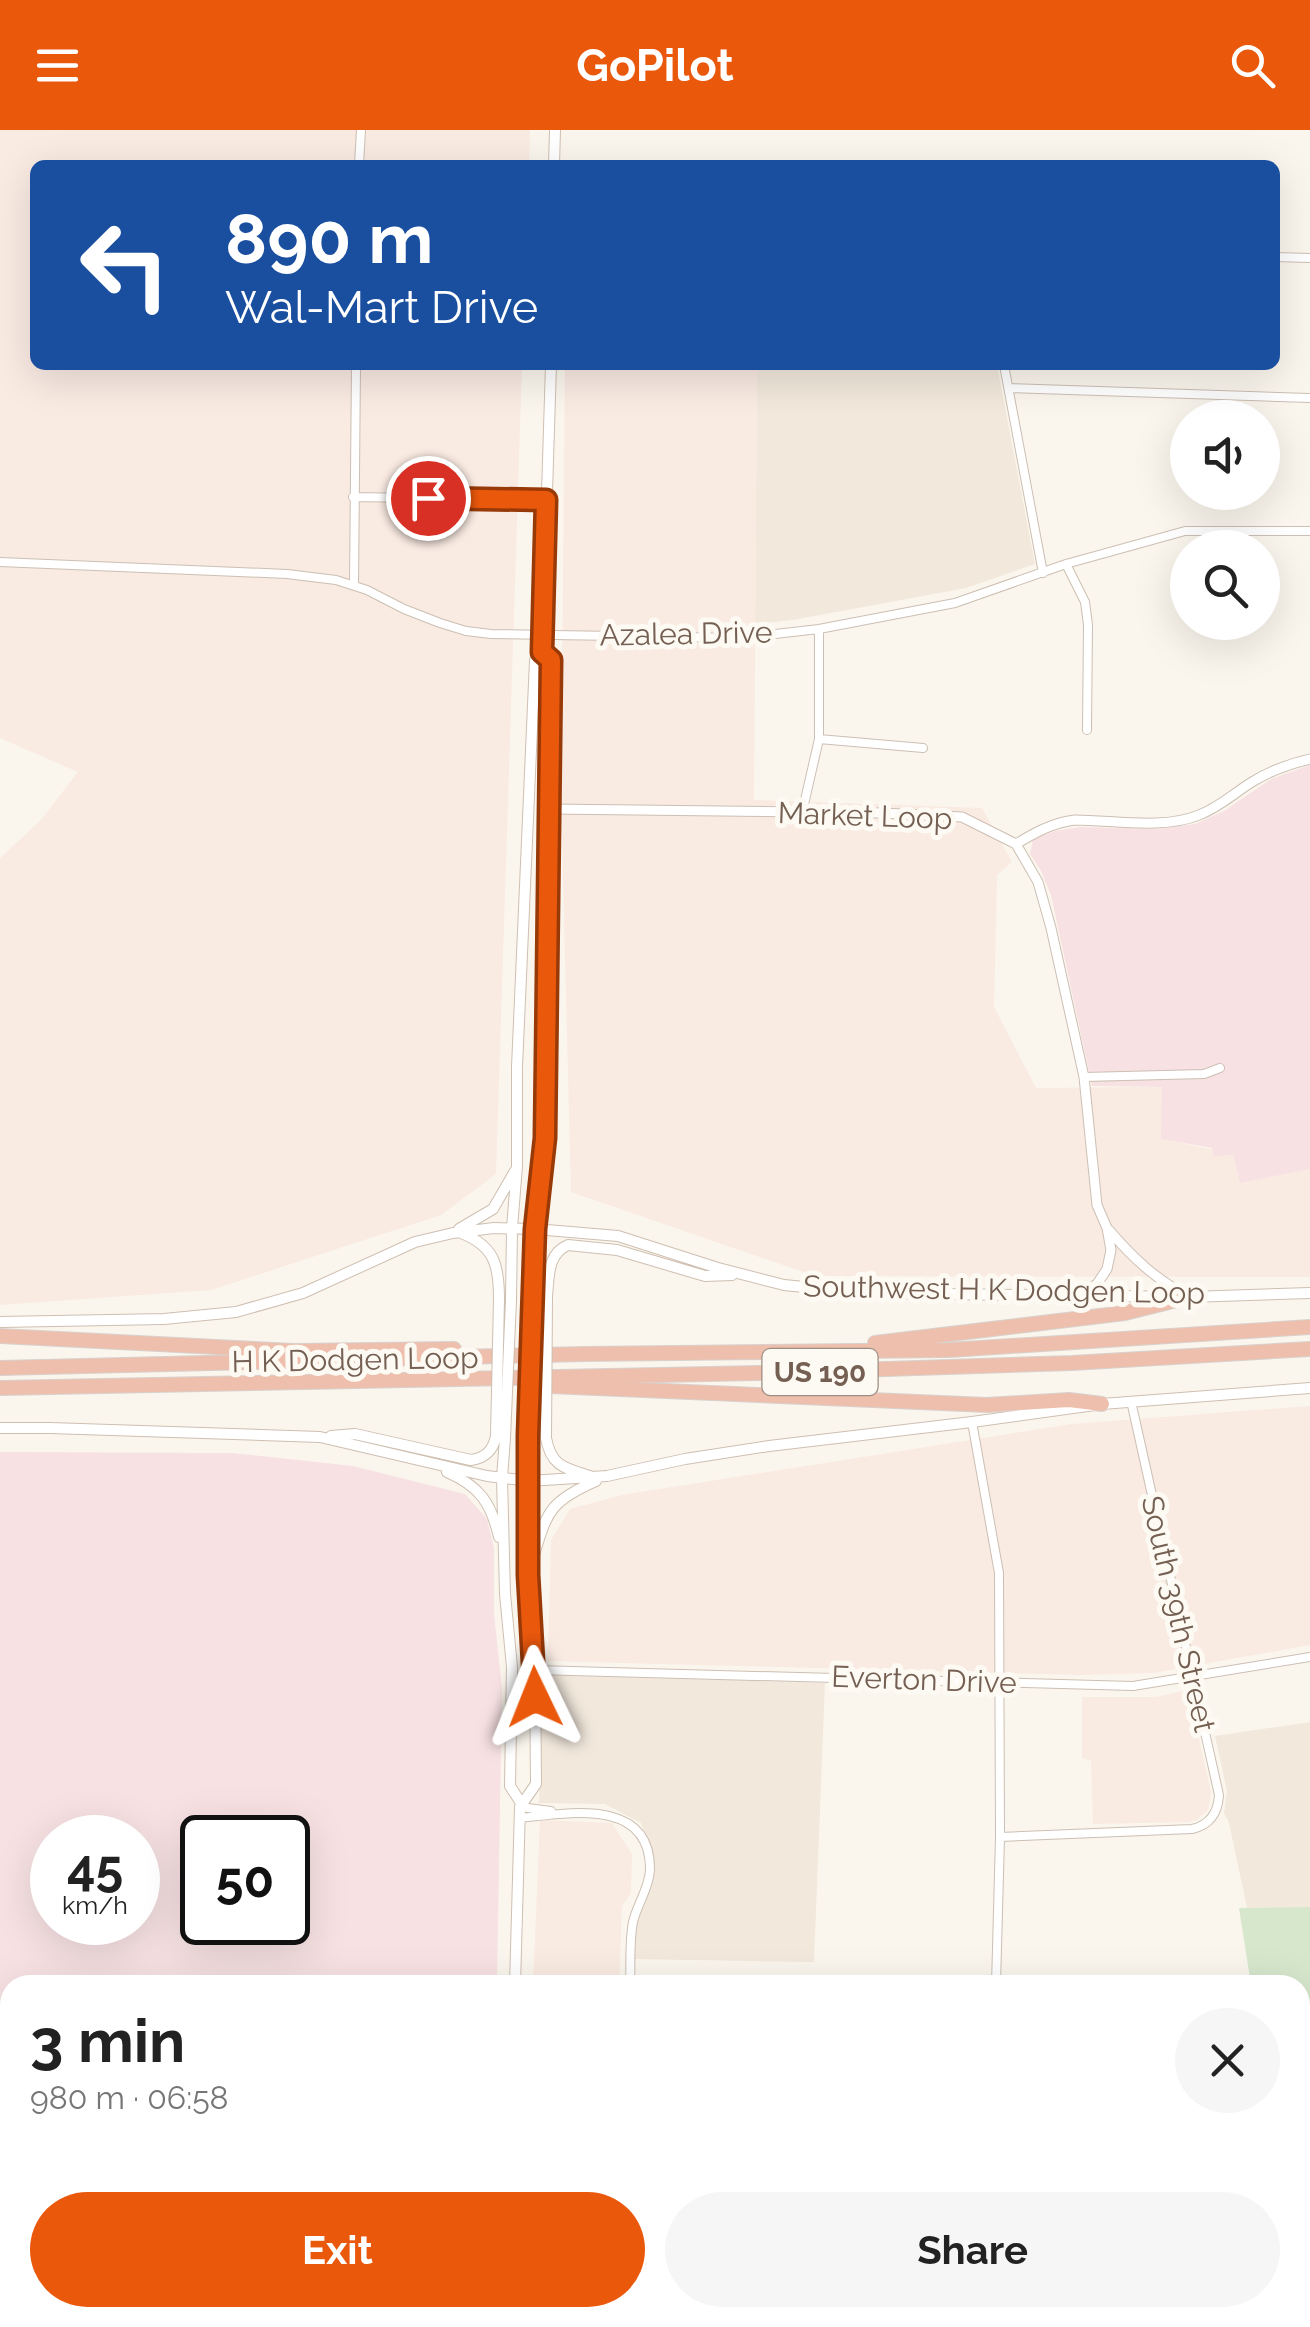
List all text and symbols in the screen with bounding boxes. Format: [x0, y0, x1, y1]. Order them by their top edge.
icon: menu [30, 38, 85, 93]
icon: search [1225, 38, 1280, 93]
text: GoPilot [576, 39, 734, 92]
text: 890 m [225, 197, 433, 279]
icon: left [60, 200, 190, 330]
text: Wal-Mart Drive [225, 281, 538, 334]
map controls [1170, 400, 1280, 640]
button: sound [1170, 400, 1280, 510]
pin [386, 456, 471, 541]
icon: arrive [401, 471, 456, 526]
button: search [1170, 530, 1280, 640]
street label: Azalea Drive [599, 614, 773, 653]
street label: Market Loop [777, 795, 953, 836]
street label: Southwest H K Dodgen Loop [803, 1268, 1205, 1311]
street label: H K Dodgen Loop [231, 1340, 479, 1379]
road number: US 190 [762, 1349, 878, 1395]
street label: South 39th Street [1134, 1493, 1223, 1735]
position arrow [483, 1645, 587, 1749]
street label: Everton Drive [831, 1659, 1017, 1700]
speed limit sign: 50 [180, 1815, 310, 1945]
text: 45 [67, 1838, 123, 1897]
text: km/h [62, 1890, 128, 1920]
text: 3 min [30, 2006, 185, 2076]
button: close [1175, 2008, 1280, 2113]
text: 980 m · 06:58 [30, 2079, 229, 2116]
button: Exit [30, 2192, 645, 2307]
button: Share [665, 2192, 1280, 2307]

